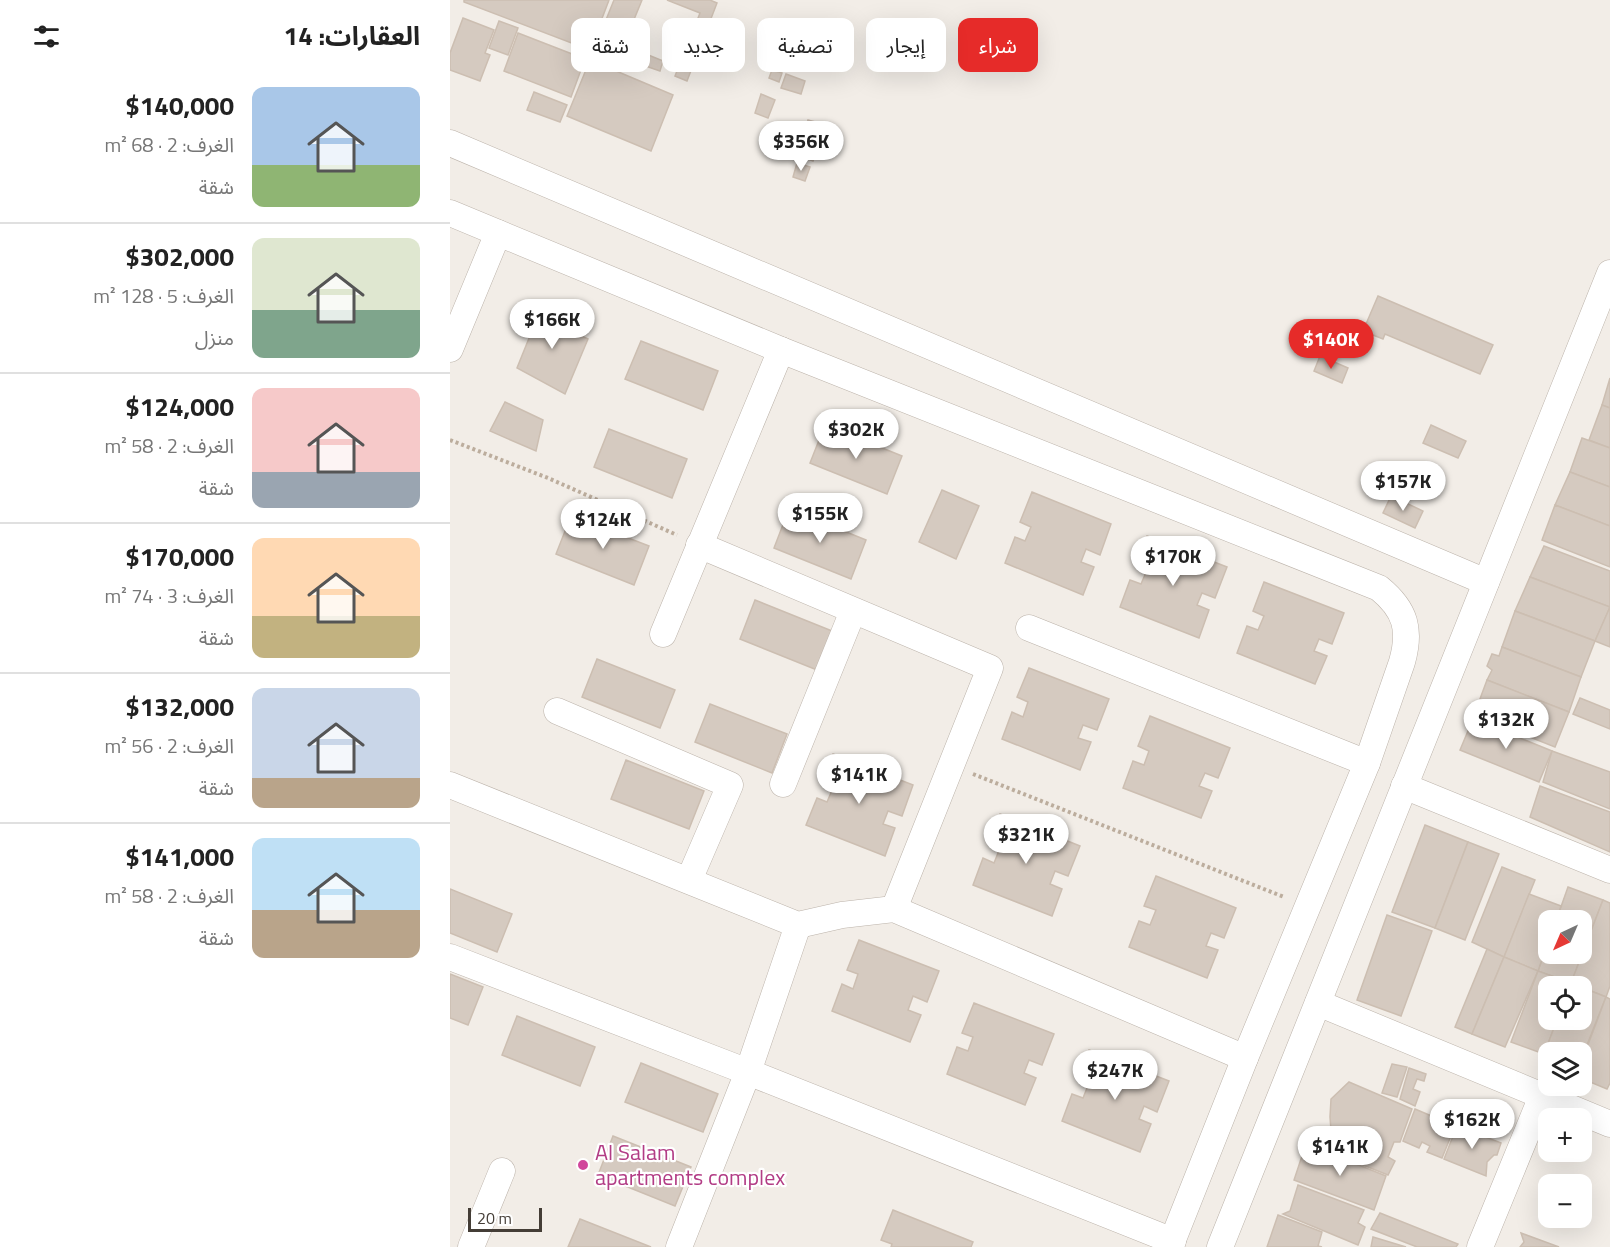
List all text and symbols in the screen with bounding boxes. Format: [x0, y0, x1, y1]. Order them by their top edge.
text: العقارات: 14 [284, 16, 420, 55]
chip: شقة [571, 18, 650, 72]
chip: جديد [662, 18, 745, 72]
chip: تصفية [757, 18, 854, 72]
chip: إيجار [866, 18, 946, 72]
chip: شراء [958, 18, 1038, 72]
icon: filters [30, 20, 63, 53]
text: $140,000 [125, 86, 234, 125]
icon: home [300, 111, 372, 183]
pin: $356K [759, 121, 843, 172]
text: $356K [773, 125, 829, 156]
text: الغرف: 2 · 68 m² [104, 129, 234, 160]
text: شقة [199, 171, 234, 202]
text: $302,000 [125, 237, 234, 276]
icon: home [300, 262, 372, 334]
text: الغرف: 5 · 128 m² [93, 280, 234, 311]
pin: $166K [510, 299, 594, 350]
text: $166K [524, 303, 580, 334]
pin: $140K [1289, 319, 1373, 370]
text: منزل [195, 322, 234, 353]
text: $140K [1303, 323, 1359, 354]
text: $124,000 [125, 387, 234, 426]
pin: $302K [814, 409, 898, 460]
icon: home [300, 412, 372, 484]
text: $302K [828, 413, 884, 444]
text: الغرف: 2 · 58 m² [104, 430, 234, 461]
pin: $157K [1361, 461, 1445, 512]
text: $157K [1375, 465, 1431, 496]
text: شقة [199, 472, 234, 503]
pin: $155K [778, 493, 862, 544]
text: $155K [792, 497, 848, 528]
pin: $124K [561, 499, 645, 550]
text: $124K [575, 503, 631, 534]
pin: $170K [1131, 536, 1215, 587]
text: $170,000 [125, 537, 234, 576]
text: $170K [1145, 540, 1201, 571]
icon: home [300, 562, 372, 634]
text: الغرف: 3 · 74 m² [104, 580, 234, 611]
text: شقة [199, 622, 234, 653]
text: $132,000 [125, 687, 234, 726]
pin: $132K [1464, 699, 1548, 750]
text: $132K [1478, 703, 1534, 734]
icon: home [300, 712, 372, 784]
text: الغرف: 2 · 56 m² [104, 730, 234, 761]
pin: $141K [817, 754, 901, 805]
text: $141K [831, 758, 887, 789]
text: شقة [199, 772, 234, 803]
pin: $321K [984, 814, 1068, 865]
text: $321K [998, 818, 1054, 849]
text: $141,000 [125, 837, 234, 876]
icon: home [300, 862, 372, 934]
text: الغرف: 2 · 58 m² [104, 880, 234, 911]
north arrow [1538, 910, 1592, 964]
map controls [1538, 910, 1592, 1228]
text: شقة [199, 922, 234, 953]
button: locate [1538, 976, 1592, 1030]
button: layers [1538, 1042, 1592, 1096]
pin: $247K [1073, 1050, 1157, 1101]
text: $247K [1087, 1054, 1143, 1085]
pin: $162K [1430, 1099, 1514, 1150]
text: $162K [1444, 1103, 1500, 1134]
button: + [1538, 1108, 1592, 1162]
pin: $141K [1298, 1126, 1382, 1177]
text: $141K [1312, 1130, 1368, 1161]
place label: Al Salam apartments complex [595, 1135, 785, 1194]
marker: Al Salam apartments complex [576, 1158, 590, 1172]
button: − [1538, 1174, 1592, 1228]
scale bar [468, 1205, 542, 1232]
text: 20 m [477, 1206, 512, 1230]

